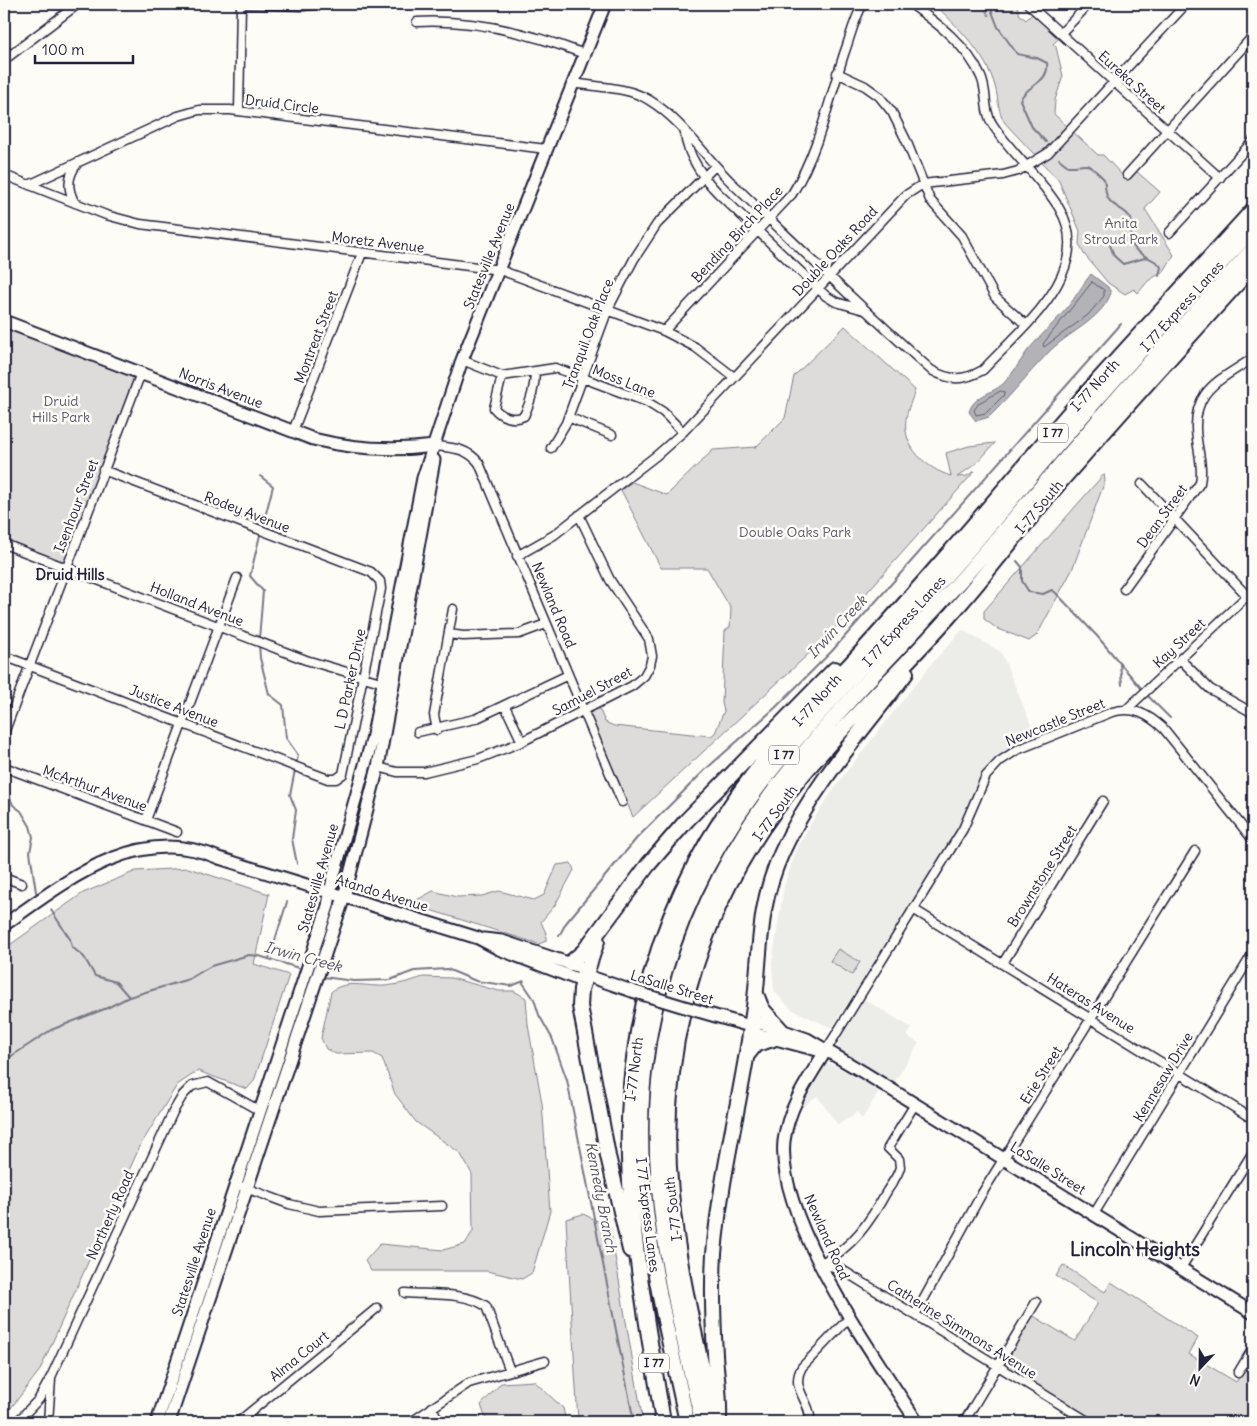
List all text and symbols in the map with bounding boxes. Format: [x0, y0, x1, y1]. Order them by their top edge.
scale bar [35, 32, 132, 64]
text: 100 m [42, 40, 84, 59]
street label: Eureka Street [1094, 47, 1170, 117]
street label: Druid Circle [244, 91, 320, 117]
street label: Bending Birch Place [688, 182, 786, 286]
street label: Statesville Avenue [460, 200, 518, 312]
street label: Double Oaks Road [789, 202, 881, 300]
park label: Anita Stroud Park [1084, 214, 1158, 248]
street label: Moretz Avenue [330, 227, 426, 257]
street label: I 77 Express Lanes [1137, 257, 1227, 355]
street label: Tranquil Oak Place [559, 276, 617, 392]
street label: Montreat Street [290, 288, 342, 386]
street label: I-77 North [1067, 355, 1123, 415]
street label: Moss Lane [590, 360, 658, 402]
street label: Norris Avenue [176, 364, 266, 412]
park label: Druid Hills Park [32, 392, 90, 426]
road number: I 77 [1038, 423, 1068, 442]
street label: Isenhour Street [50, 456, 102, 555]
street label: I-77 South [1011, 476, 1067, 538]
street label: Dean Street [1133, 480, 1191, 551]
street label: Rodey Avenue [201, 487, 293, 537]
park label: Double Oaks Park [739, 523, 851, 541]
street label: Newland Road [528, 559, 580, 651]
district label: Druid Hills [36, 565, 105, 584]
street label: I 77 Express Lanes [859, 572, 949, 670]
street label: Holland Avenue [148, 578, 246, 630]
water label: Irwin Creek [803, 590, 872, 662]
street label: Kay Street [1149, 614, 1209, 672]
street label: L D Parker Drive [331, 627, 369, 731]
street label: Samuel Street [549, 662, 635, 719]
street label: I-77 North [789, 670, 845, 730]
street label: Justice Avenue [127, 681, 221, 731]
street label: Newcastle Street [1003, 694, 1108, 750]
road number: I 77 [769, 746, 799, 764]
street label: McArthur Avenue [40, 761, 150, 815]
street label: I-77 South [749, 782, 801, 844]
street label: Statesville Avenue [294, 821, 342, 935]
street label: Brownstone Street [1003, 821, 1081, 930]
street label: Atando Avenue [333, 870, 431, 916]
water label: Irwin Creek [262, 937, 345, 976]
street label: LaSalle Street [628, 966, 716, 1008]
street label: Hateras Avenue [1044, 969, 1138, 1037]
street label: Kennesaw Drive [1129, 1029, 1197, 1125]
street label: I-77 North [621, 1036, 647, 1102]
street label: Erie Street [1016, 1042, 1066, 1107]
street label: LaSalle Street [1007, 1138, 1089, 1199]
water label: Kennedy Branch [581, 1140, 622, 1254]
street label: I 77 Express Lanes [632, 1156, 664, 1274]
street label: Northerly Road [82, 1167, 138, 1263]
street label: I-77 South [660, 1176, 686, 1242]
street label: Newland Road [800, 1191, 854, 1283]
street label: Statesville Avenue [168, 1206, 220, 1318]
district label: Lincoln Heights [1070, 1237, 1200, 1261]
street label: Catherine Simmons Avenue [884, 1275, 1040, 1383]
street label: Alma Court [266, 1326, 333, 1385]
north arrow [1174, 1344, 1224, 1394]
road number: I 77 [639, 1354, 669, 1372]
text: N [1187, 1370, 1203, 1390]

